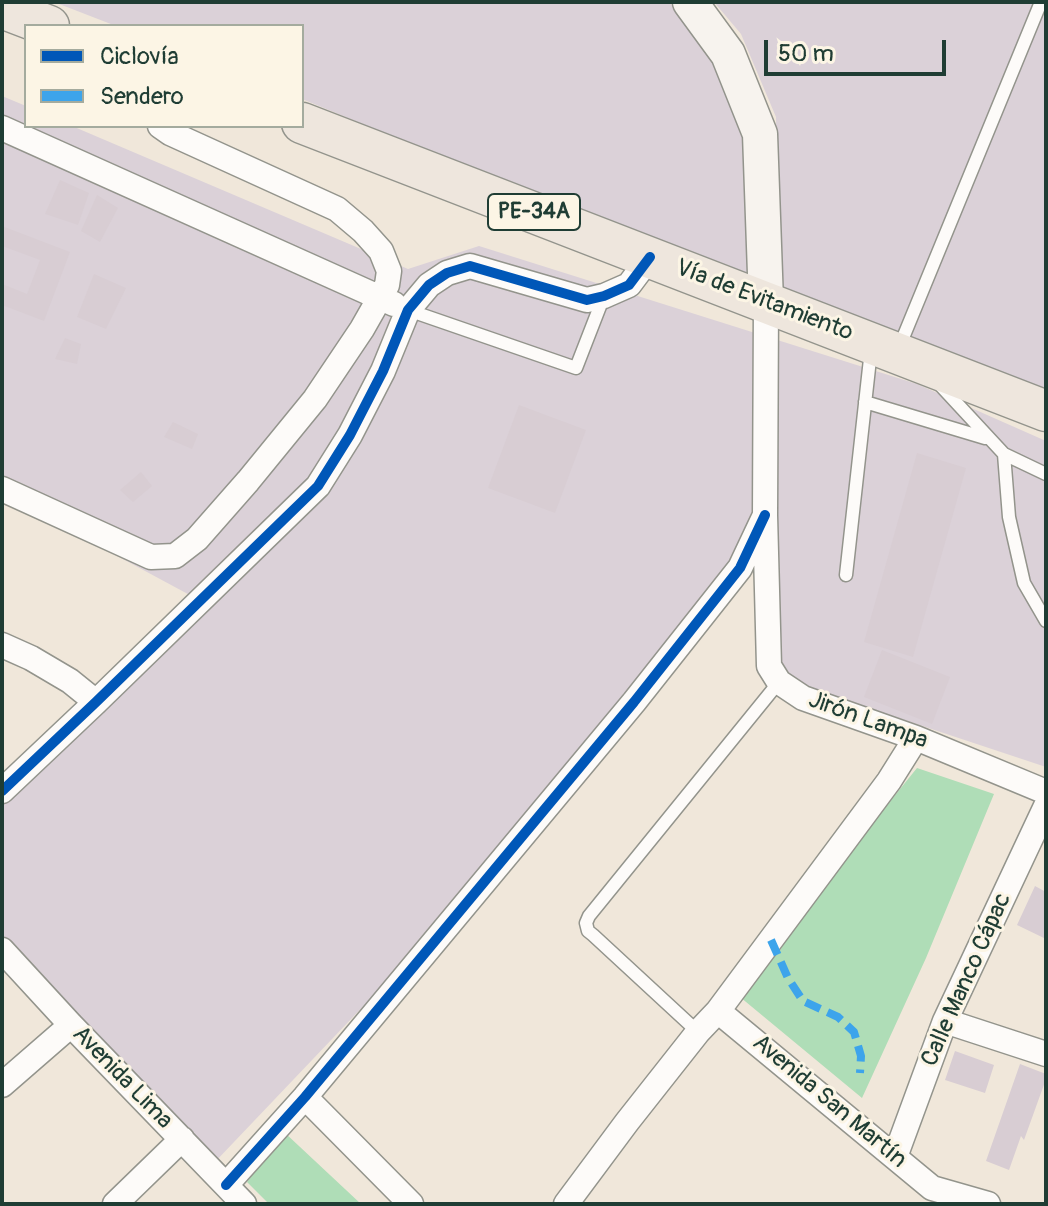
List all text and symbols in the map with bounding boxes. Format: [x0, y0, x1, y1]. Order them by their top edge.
legend [24, 24, 304, 128]
scale bar [768, 24, 950, 74]
text: 50 m [778, 39, 834, 68]
text: Ciclovía [100, 42, 179, 71]
text: Sendero [100, 82, 184, 111]
road number: PE-34A [488, 194, 580, 230]
street label: Vía de Evitamiento [671, 254, 857, 348]
street label: Jirón Lampa [804, 686, 932, 756]
street label: Calle Manco Cápac [916, 889, 1018, 1071]
street label: Avenida Lima [66, 1021, 178, 1135]
street label: Avenida San Martín [746, 1029, 912, 1175]

